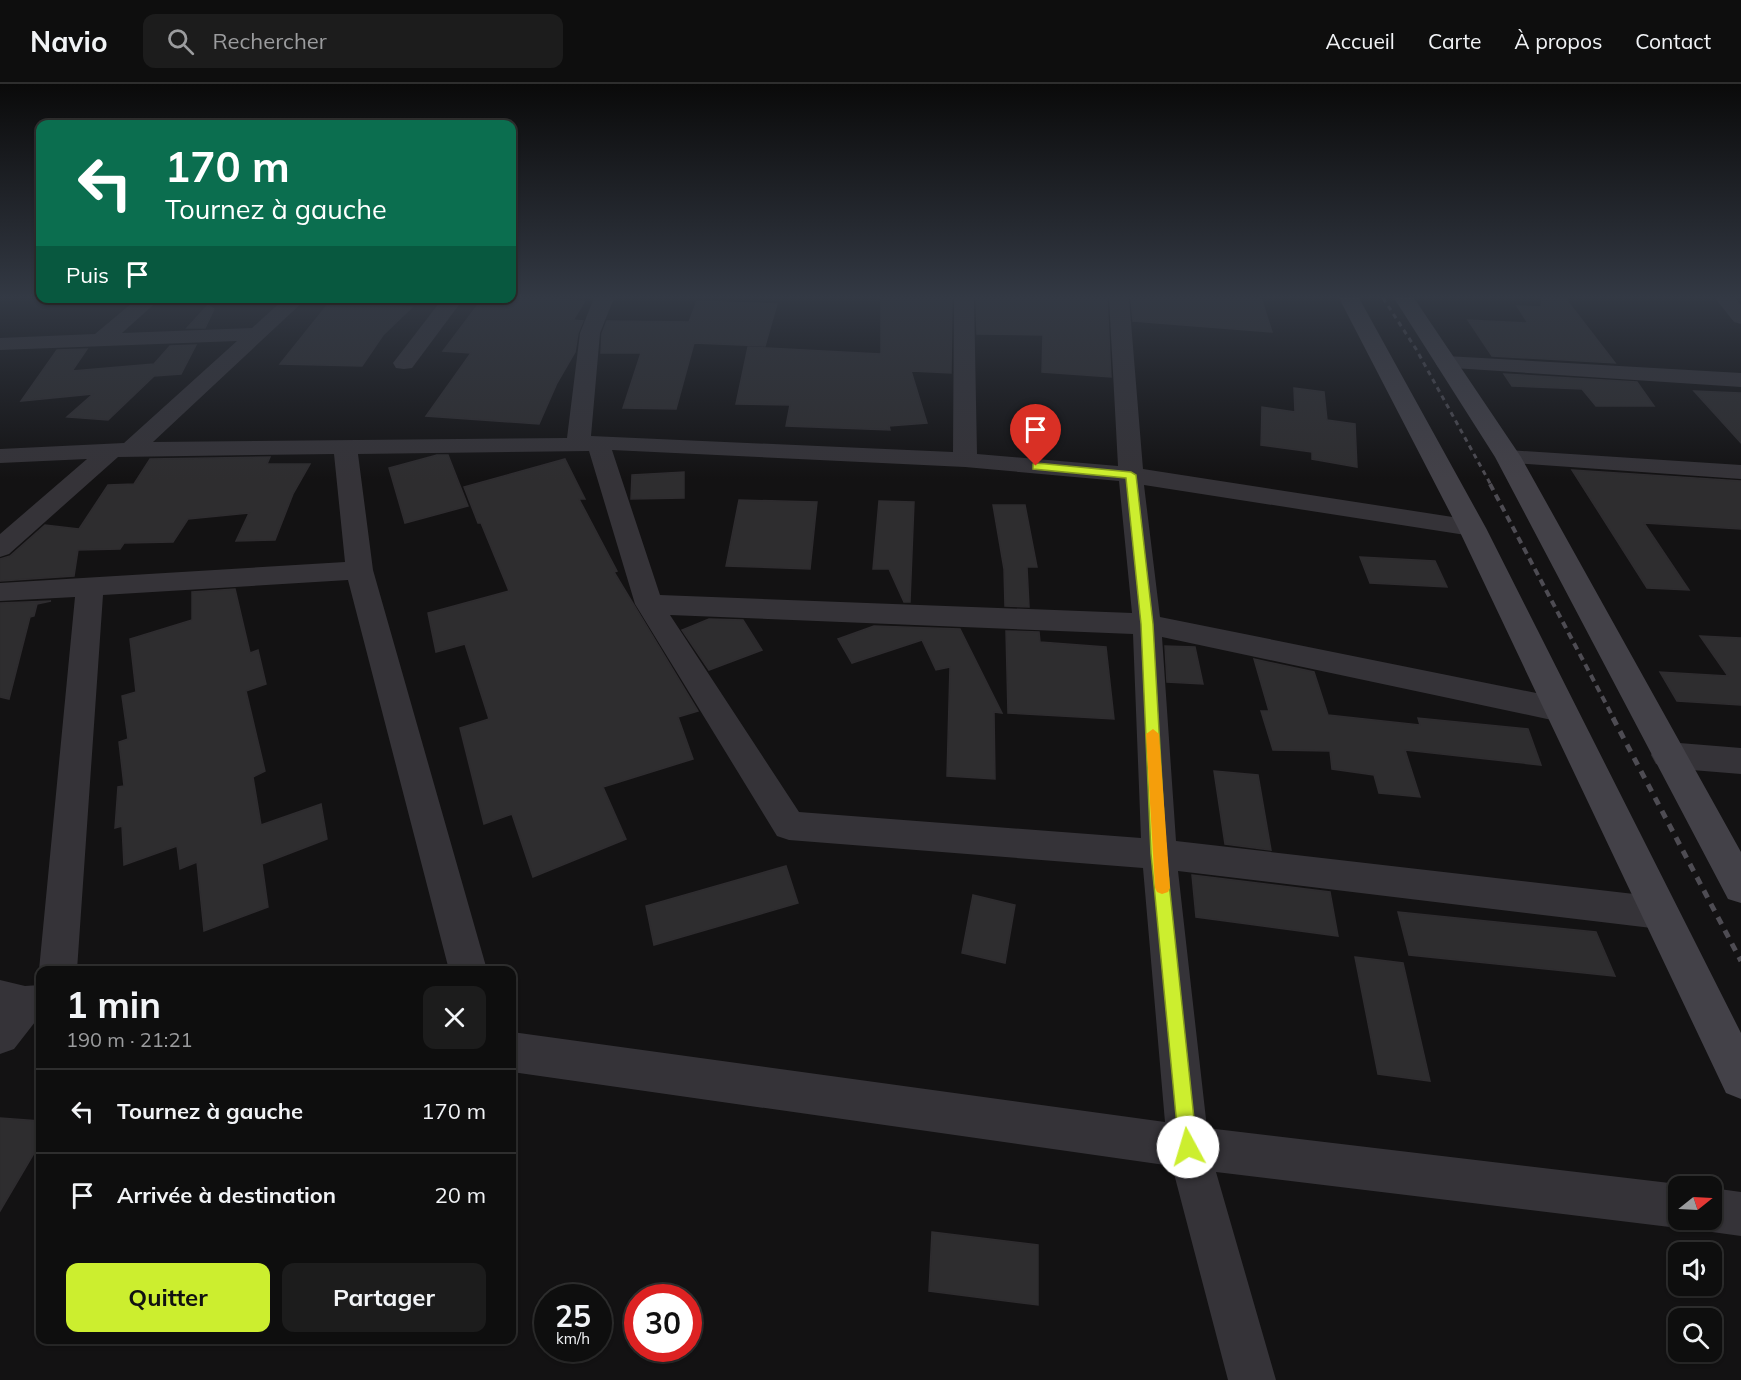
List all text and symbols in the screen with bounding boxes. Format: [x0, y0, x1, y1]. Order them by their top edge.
search box [143, 14, 563, 68]
text: Navio [30, 24, 107, 59]
icon: search [164, 25, 197, 58]
text: Rechercher [212, 27, 327, 55]
text: Accueil [1325, 28, 1395, 54]
text: Carte [1428, 28, 1481, 54]
text: À propos [1514, 28, 1602, 54]
text: Contact [1635, 28, 1711, 54]
text: 170 m [165, 140, 290, 193]
icon: left [66, 144, 144, 222]
text: Tournez à gauche [165, 192, 387, 226]
icon: arrive [121, 258, 154, 291]
text: Puis [66, 261, 109, 289]
pin [1010, 404, 1061, 466]
icon: arrive [1019, 413, 1052, 446]
text: 1 min [66, 982, 161, 1027]
button: close [423, 986, 486, 1049]
text: 190 m · 21:21 [66, 1027, 192, 1052]
icon: left [66, 1095, 99, 1128]
text: Tournez à gauche [117, 1097, 303, 1125]
text: 170 m [421, 1097, 486, 1125]
position arrow [1156, 1115, 1220, 1179]
north arrow [1668, 1176, 1722, 1230]
map controls [1668, 1176, 1722, 1362]
icon: arrive [66, 1179, 99, 1212]
text: Arrivée à destination [117, 1181, 336, 1209]
text: 20 m [435, 1181, 486, 1209]
button: sound [1668, 1242, 1722, 1296]
button: Quitter [66, 1263, 270, 1332]
button: Partager [282, 1263, 486, 1332]
speed limit sign: 30 [624, 1284, 702, 1362]
text: 25 [555, 1297, 591, 1335]
button: search [1668, 1308, 1722, 1362]
text: km/h [556, 1329, 590, 1348]

